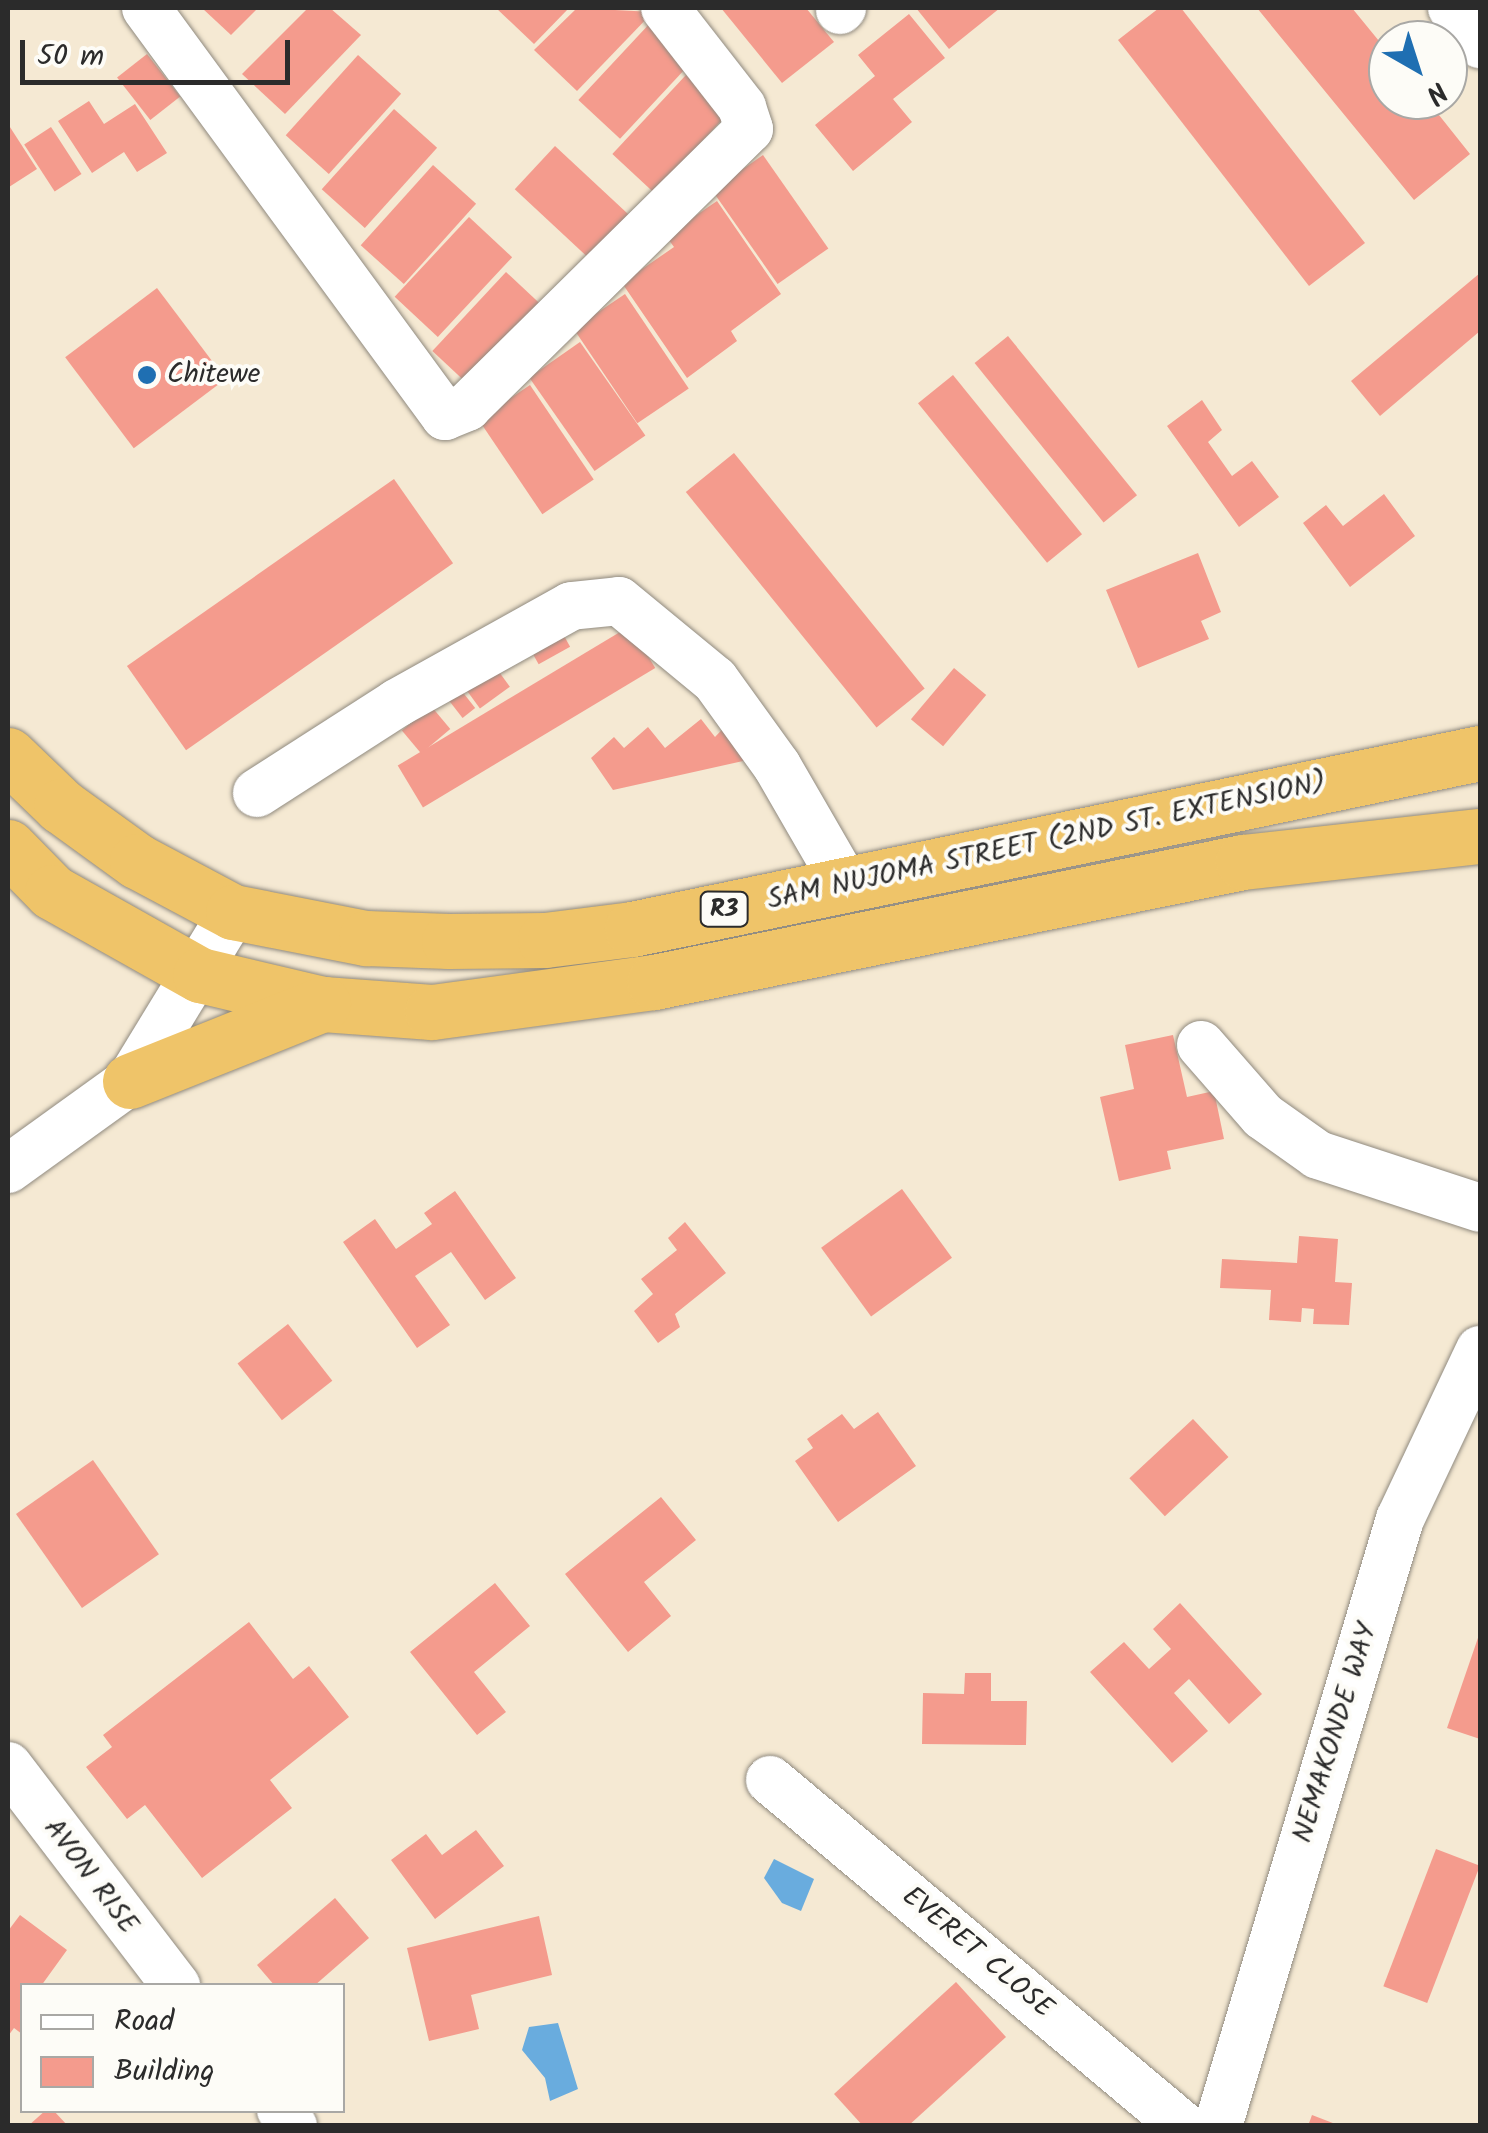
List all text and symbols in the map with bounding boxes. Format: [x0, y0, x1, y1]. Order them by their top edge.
scale bar [25, 20, 295, 82]
north arrow [1368, 20, 1468, 120]
text: 50 m [37, 33, 104, 81]
text: N [1415, 69, 1457, 115]
place label: Chitewe [167, 358, 260, 392]
marker: Chitewe [136, 364, 158, 386]
street label: SAM NUJOMA STREET (2ND ST. EXTENSION) [765, 766, 1329, 918]
road number: R3 [699, 889, 749, 929]
street label: NEMAKONDE WAY [1287, 1619, 1385, 1847]
street label: AVON RISE [36, 1813, 144, 1941]
street label: EVERET CLOSE [895, 1880, 1059, 2026]
legend [20, 1983, 345, 2113]
text: Road [114, 1998, 174, 2046]
text: Building [114, 2048, 214, 2096]

